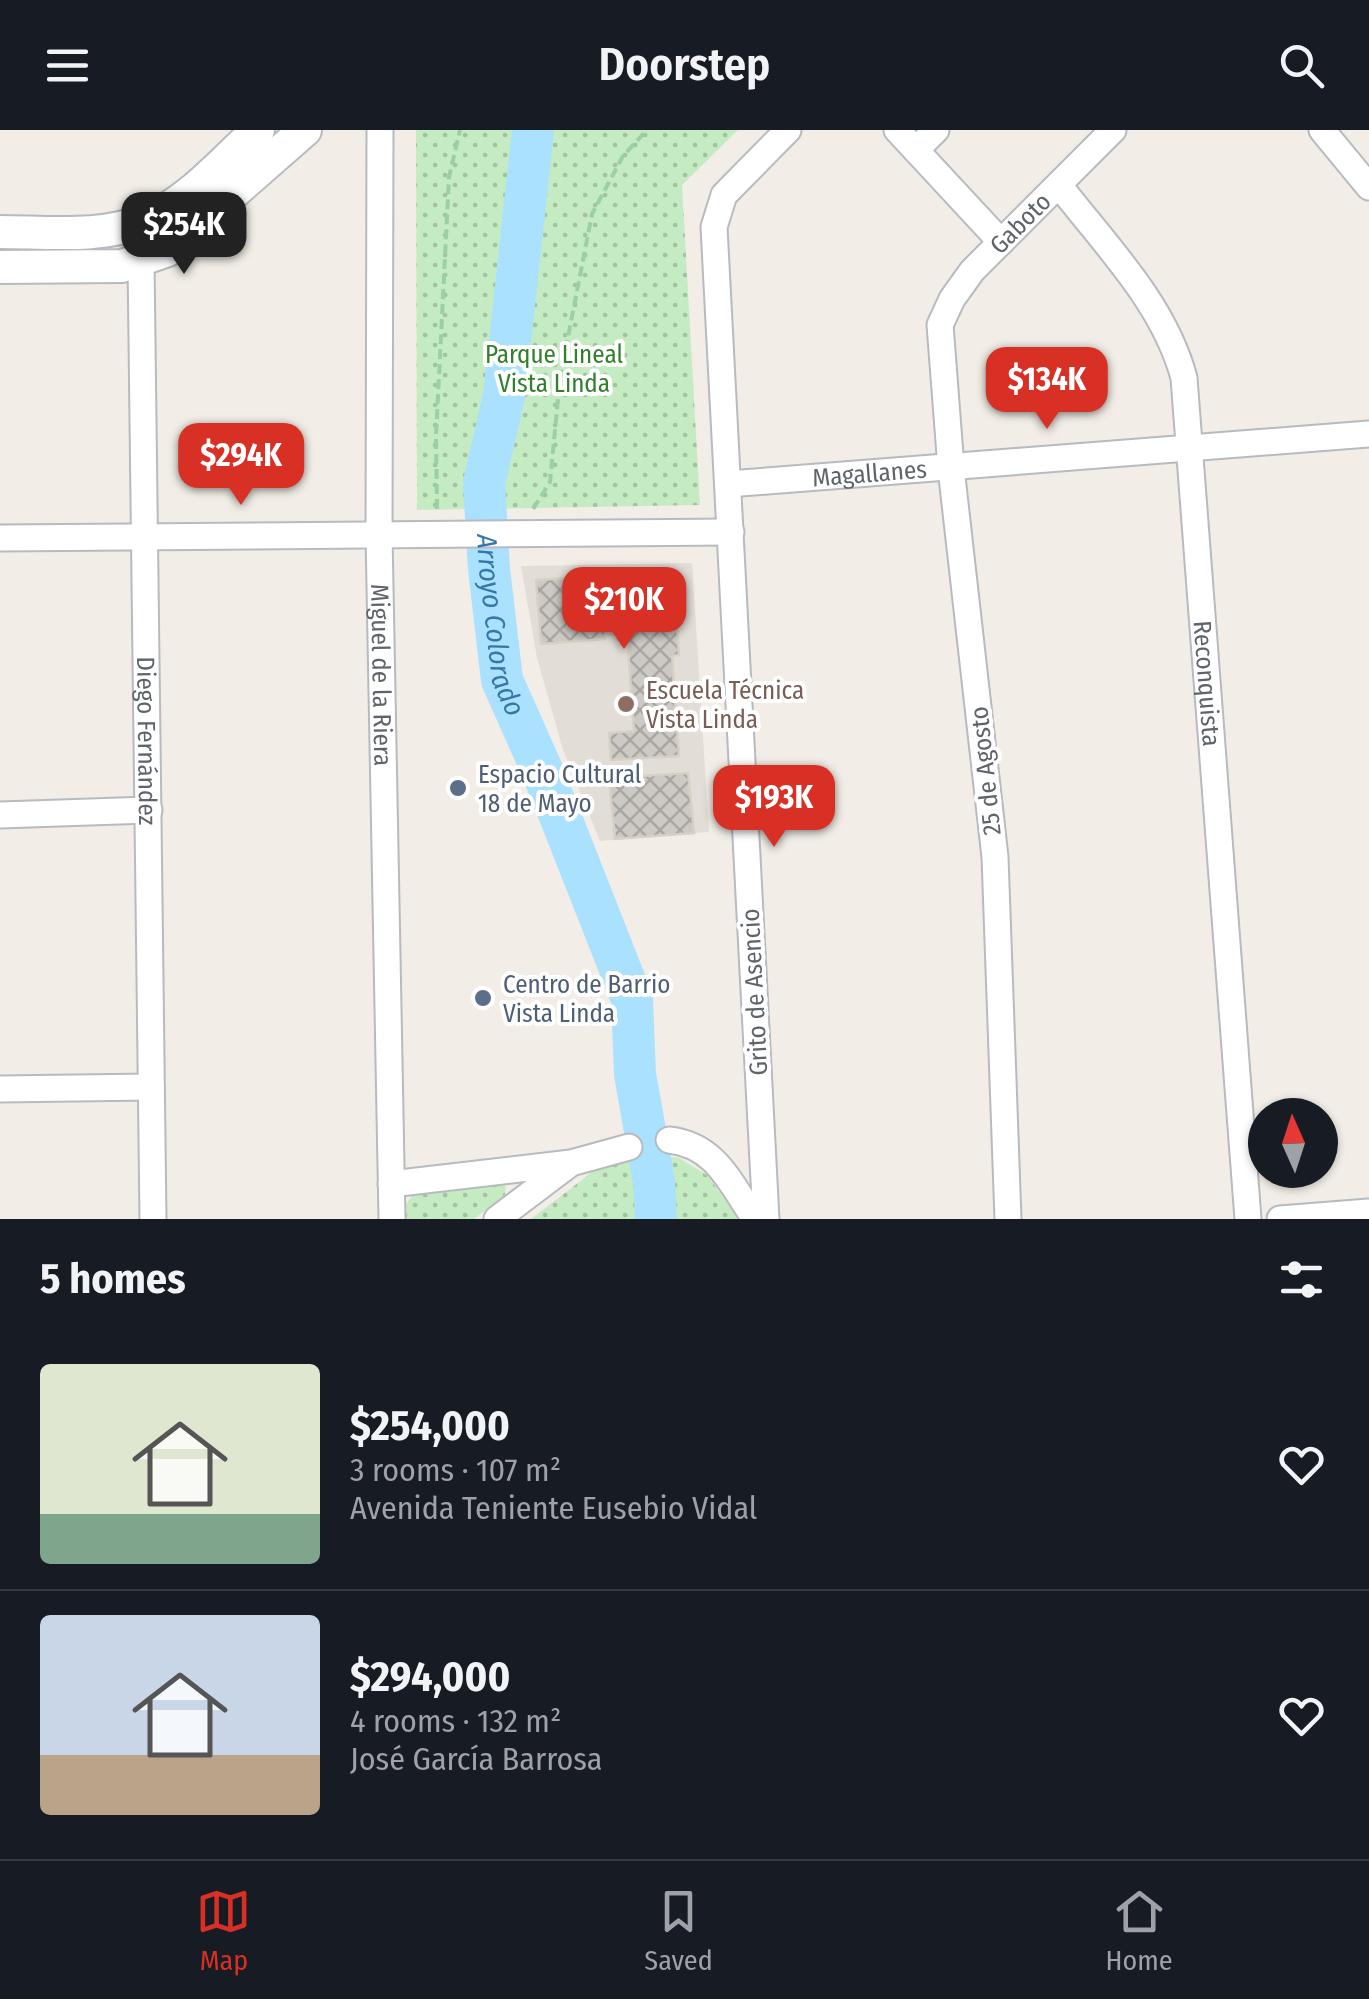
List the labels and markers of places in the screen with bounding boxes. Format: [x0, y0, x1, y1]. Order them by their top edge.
pin: $254K [114, 192, 254, 277]
pin: $134K [977, 347, 1117, 432]
pin: $294K [171, 423, 311, 508]
pin: $210K [554, 567, 694, 652]
place label: Escuela Técnica Vista Linda [646, 676, 804, 735]
marker: Escuela Técnica Vista Linda [615, 693, 637, 715]
place label: Espacio Cultural 18 de Mayo [478, 760, 642, 819]
pin: $193K [704, 765, 844, 850]
marker: Espacio Cultural 18 de Mayo [447, 777, 469, 799]
place label: Centro de Barrio Vista Linda [503, 970, 670, 1029]
marker: Centro de Barrio Vista Linda [472, 987, 494, 1009]

